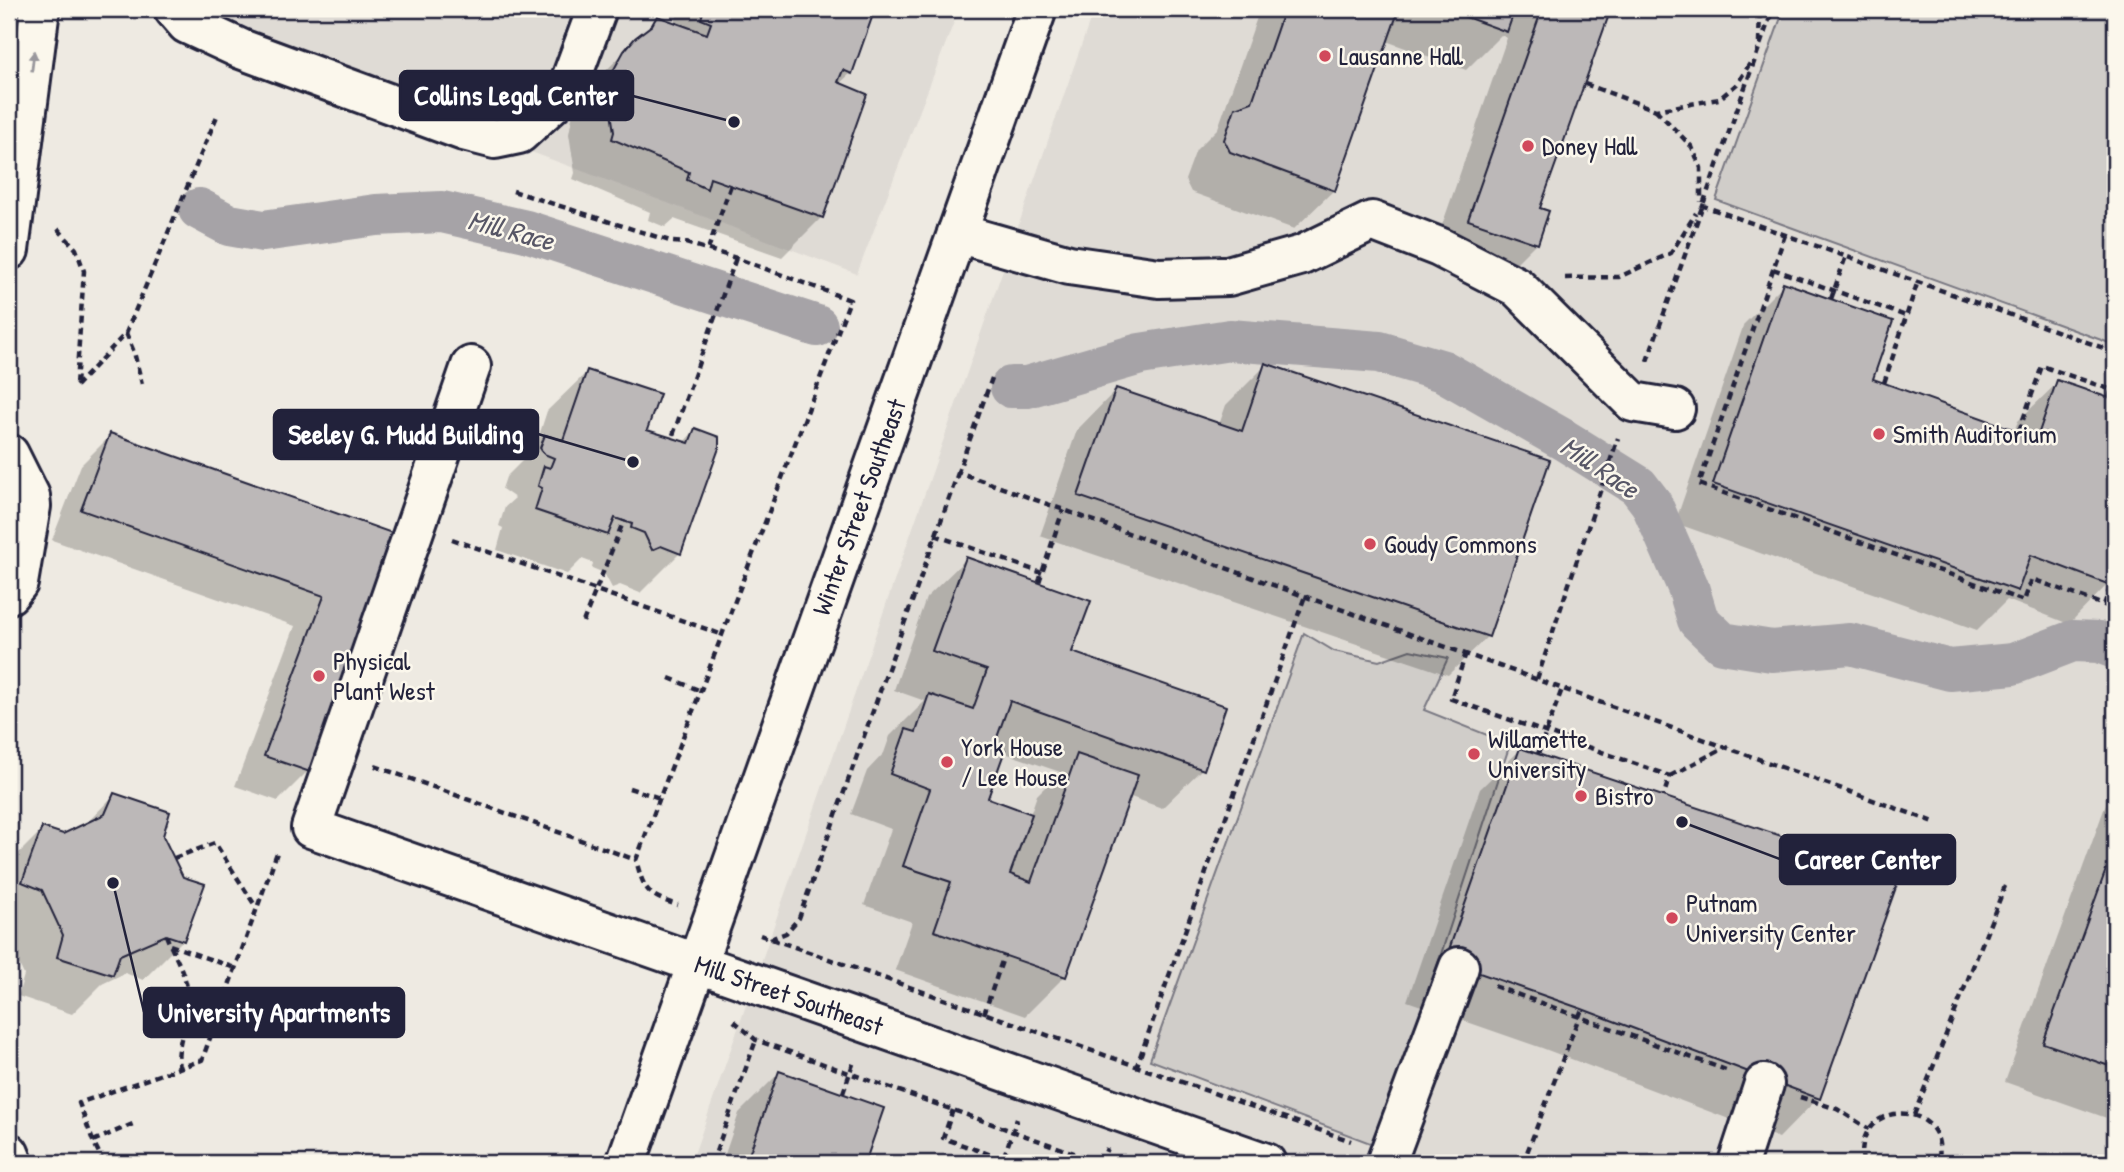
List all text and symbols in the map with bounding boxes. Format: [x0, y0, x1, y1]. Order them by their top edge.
place label: Lausanne Hall [1339, 38, 1464, 73]
marker: Lausanne Hall [1317, 48, 1333, 64]
one-way arrow [27, 50, 38, 72]
callout: Collins Legal Center [400, 71, 633, 120]
text: Collins Legal Center [414, 76, 618, 115]
place label: Doney Hall [1542, 128, 1638, 163]
marker: Doney Hall [1520, 138, 1536, 154]
water label: Mill Race [464, 200, 560, 260]
street label: Winter Street Southeast [803, 393, 914, 620]
callout: Seeley G. Mudd Building [274, 410, 538, 459]
text: Seeley G. Mudd Building [288, 415, 524, 454]
place label: Smith Auditorium [1893, 416, 2057, 451]
marker: Smith Auditorium [1871, 426, 1887, 442]
water label: Mill Race [1553, 427, 1648, 508]
place label: Goudy Commons [1384, 526, 1537, 561]
marker: Goudy Commons [1362, 536, 1378, 552]
place label: Physical Plant West [333, 643, 436, 708]
marker: Physical Plant West [311, 668, 327, 684]
place label: Willamette University [1488, 721, 1588, 786]
place label: York House / Lee House [961, 729, 1068, 794]
marker: Willamette University [1466, 746, 1482, 762]
marker: York House / Lee House [939, 754, 955, 770]
place label: Bistro [1595, 778, 1653, 813]
marker: Bistro [1573, 788, 1589, 804]
callout: Career Center [1780, 835, 1955, 884]
text: Career Center [1794, 840, 1942, 878]
place label: Putnam University Center [1686, 885, 1856, 950]
marker: Putnam University Center [1664, 910, 1680, 926]
street label: Mill Street Southeast [690, 946, 889, 1044]
callout: University Apartments [144, 988, 404, 1037]
text: University Apartments [158, 993, 391, 1032]

